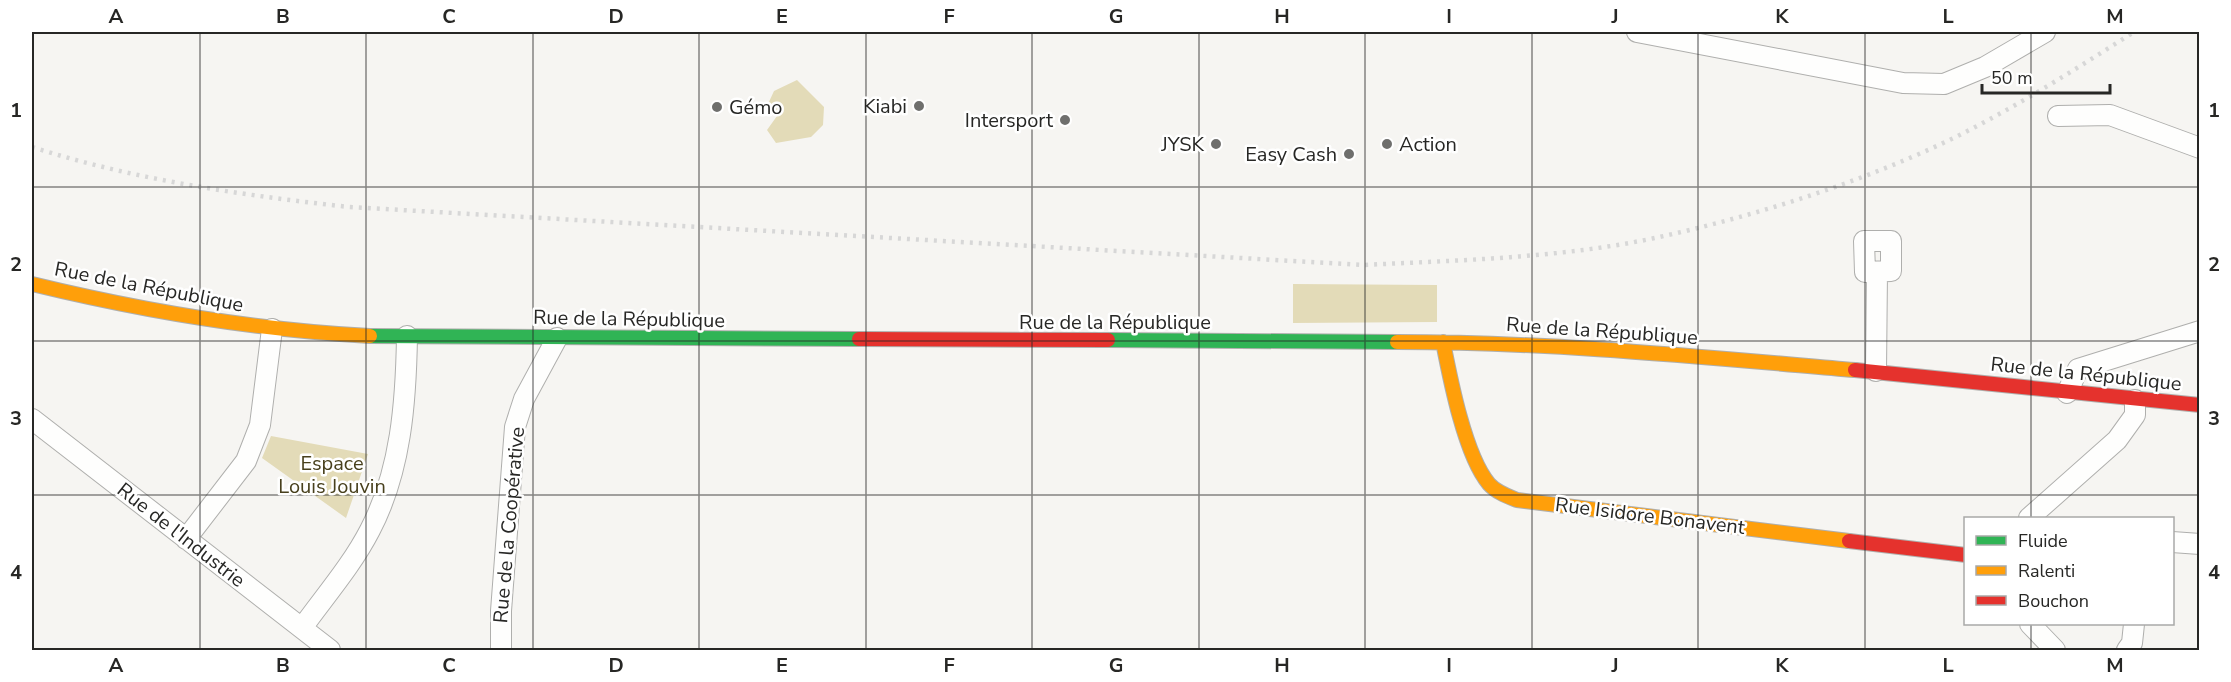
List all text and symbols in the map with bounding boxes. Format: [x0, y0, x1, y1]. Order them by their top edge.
text: A [109, 3, 124, 30]
text: B [276, 3, 290, 30]
text: C [442, 3, 456, 30]
text: D [608, 3, 624, 30]
text: E [776, 3, 788, 30]
text: F [943, 3, 955, 30]
text: G [1109, 3, 1123, 30]
text: H [1274, 3, 1290, 30]
text: I [1446, 3, 1452, 30]
text: J [1610, 3, 1619, 30]
text: K [1775, 3, 1789, 30]
text: L [1942, 3, 1954, 30]
text: M [2106, 3, 2124, 30]
scale bar [1982, 57, 2110, 95]
text: 50 m [1991, 66, 2033, 90]
place label: Kiabi [863, 93, 907, 120]
place label: Gémo [729, 94, 782, 121]
text: 1 [10, 97, 22, 124]
text: 1 [2208, 97, 2220, 124]
marker: Kiabi [912, 99, 926, 113]
marker: Gémo [710, 100, 724, 114]
place label: Intersport [965, 107, 1054, 134]
marker: Intersport [1058, 113, 1072, 127]
place label: JYSK [1160, 131, 1205, 158]
place label: Action [1399, 131, 1457, 158]
marker: JYSK [1209, 137, 1223, 151]
marker: Action [1380, 137, 1394, 151]
place label: Easy Cash [1245, 141, 1337, 168]
marker: Easy Cash [1342, 147, 1356, 161]
text: 2 [10, 251, 22, 278]
text: 2 [2208, 251, 2220, 278]
street label: Rue de la République [52, 255, 246, 319]
street label: Rue de la République [533, 304, 725, 334]
street label: Rue de la République [1019, 309, 1211, 336]
street label: Rue de la République [1505, 311, 1699, 351]
street label: Rue de la République [1989, 351, 2183, 397]
text: 3 [10, 405, 22, 432]
text: 3 [2208, 405, 2220, 432]
street label: Rue de la Coopérative [487, 426, 531, 624]
park label: Espace Louis Jouvin [278, 450, 386, 500]
street label: Rue de l'Industrie [111, 476, 251, 594]
street label: Rue Isidore Bonavent [1554, 491, 1747, 541]
legend [1964, 517, 2174, 625]
text: Fluide [2018, 529, 2068, 553]
text: 4 [10, 559, 22, 586]
text: Ralenti [2018, 559, 2075, 583]
text: 4 [2208, 559, 2220, 586]
text: Bouchon [2018, 589, 2089, 613]
text: A [109, 652, 124, 679]
text: B [276, 652, 290, 679]
text: C [442, 652, 456, 679]
text: D [608, 652, 624, 679]
text: E [776, 652, 788, 679]
text: F [943, 652, 955, 679]
text: G [1109, 652, 1123, 679]
text: H [1274, 652, 1290, 679]
text: I [1446, 652, 1452, 679]
text: J [1610, 652, 1619, 679]
text: K [1775, 652, 1789, 679]
text: L [1942, 652, 1954, 679]
text: M [2106, 652, 2124, 679]

